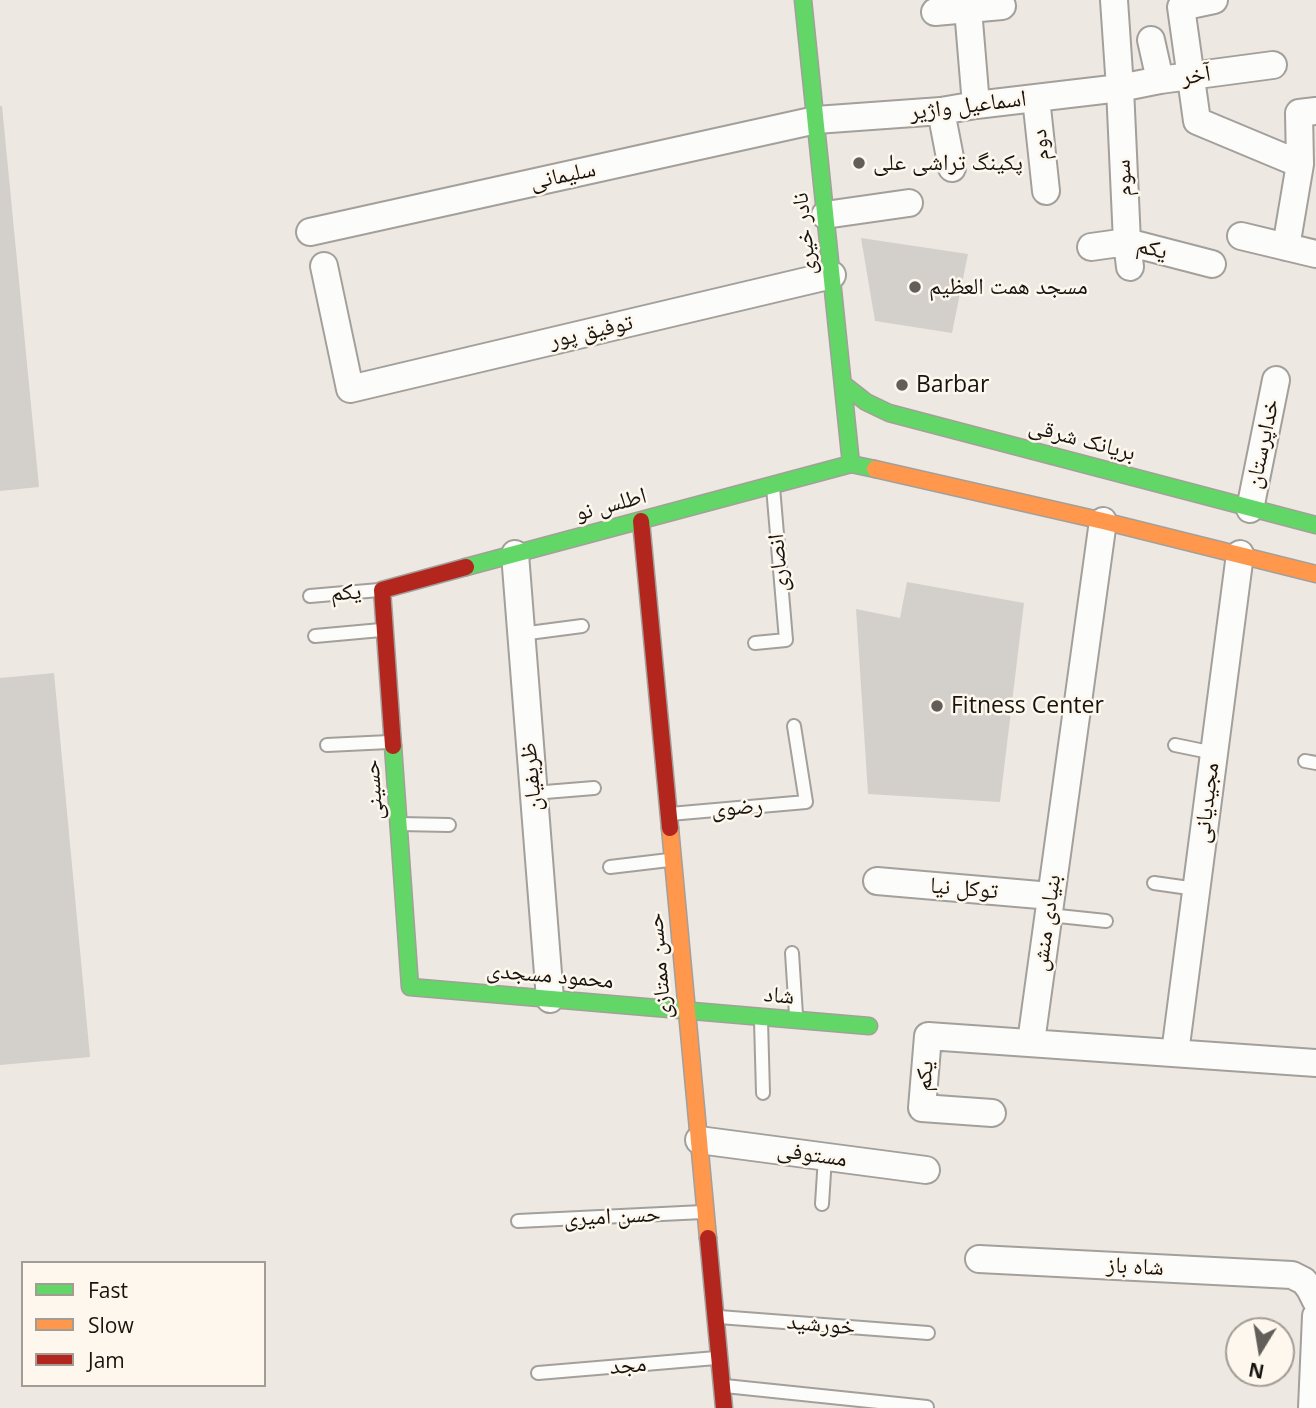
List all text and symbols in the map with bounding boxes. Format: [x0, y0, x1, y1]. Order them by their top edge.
street label: آخر [1179, 60, 1213, 92]
street label: اسماعیل واژیر [908, 85, 1028, 127]
street label: دوم [1026, 128, 1056, 162]
place label: پکینگ تراشی علی [873, 149, 1023, 177]
marker: پکینگ تراشی علی [851, 155, 867, 171]
street label: سلیمانی [528, 156, 598, 196]
street label: سوم [1109, 159, 1139, 197]
street label: نادر خیری [787, 191, 823, 277]
street label: یکم [1134, 232, 1170, 266]
place label: مسجد همت العظیم [929, 273, 1088, 301]
marker: مسجد همت العظیم [907, 279, 923, 295]
street label: توفیق پور [547, 309, 635, 355]
place label: Barbar [916, 371, 989, 399]
marker: Barbar [894, 377, 910, 393]
street label: خداپرستان [1240, 397, 1286, 491]
street label: بریانک شرقی [1026, 413, 1138, 467]
street label: اطلس نو [572, 482, 650, 528]
street label: انصاری [763, 533, 795, 593]
street label: یکم [330, 578, 362, 608]
place label: Fitness Center [951, 692, 1104, 720]
marker: Fitness Center [929, 698, 945, 714]
street label: ظریفیان [515, 742, 549, 812]
street label: حسینی [358, 759, 390, 821]
street label: مجیدیانی [1188, 761, 1226, 845]
street label: رضوی [710, 792, 764, 824]
street label: توکل نیا [929, 872, 999, 906]
street label: بنیادی منش [1027, 873, 1067, 973]
street label: حسن ممتازی [642, 912, 678, 1020]
street label: محمود مسجدی [485, 957, 615, 995]
street label: شاد [763, 981, 795, 1011]
street label: یکم [910, 1060, 940, 1092]
street label: مستوفی [775, 1136, 849, 1174]
street label: حسن امیری [563, 1201, 661, 1233]
street label: شاه باز [1106, 1252, 1164, 1282]
legend [21, 1261, 266, 1387]
text: Fast [88, 1276, 128, 1304]
street label: خورشید [786, 1308, 856, 1342]
text: Slow [88, 1311, 134, 1339]
north arrow [1225, 1317, 1295, 1387]
text: Jam [88, 1346, 125, 1374]
street label: مجد [609, 1351, 647, 1381]
text: N [1246, 1356, 1266, 1385]

